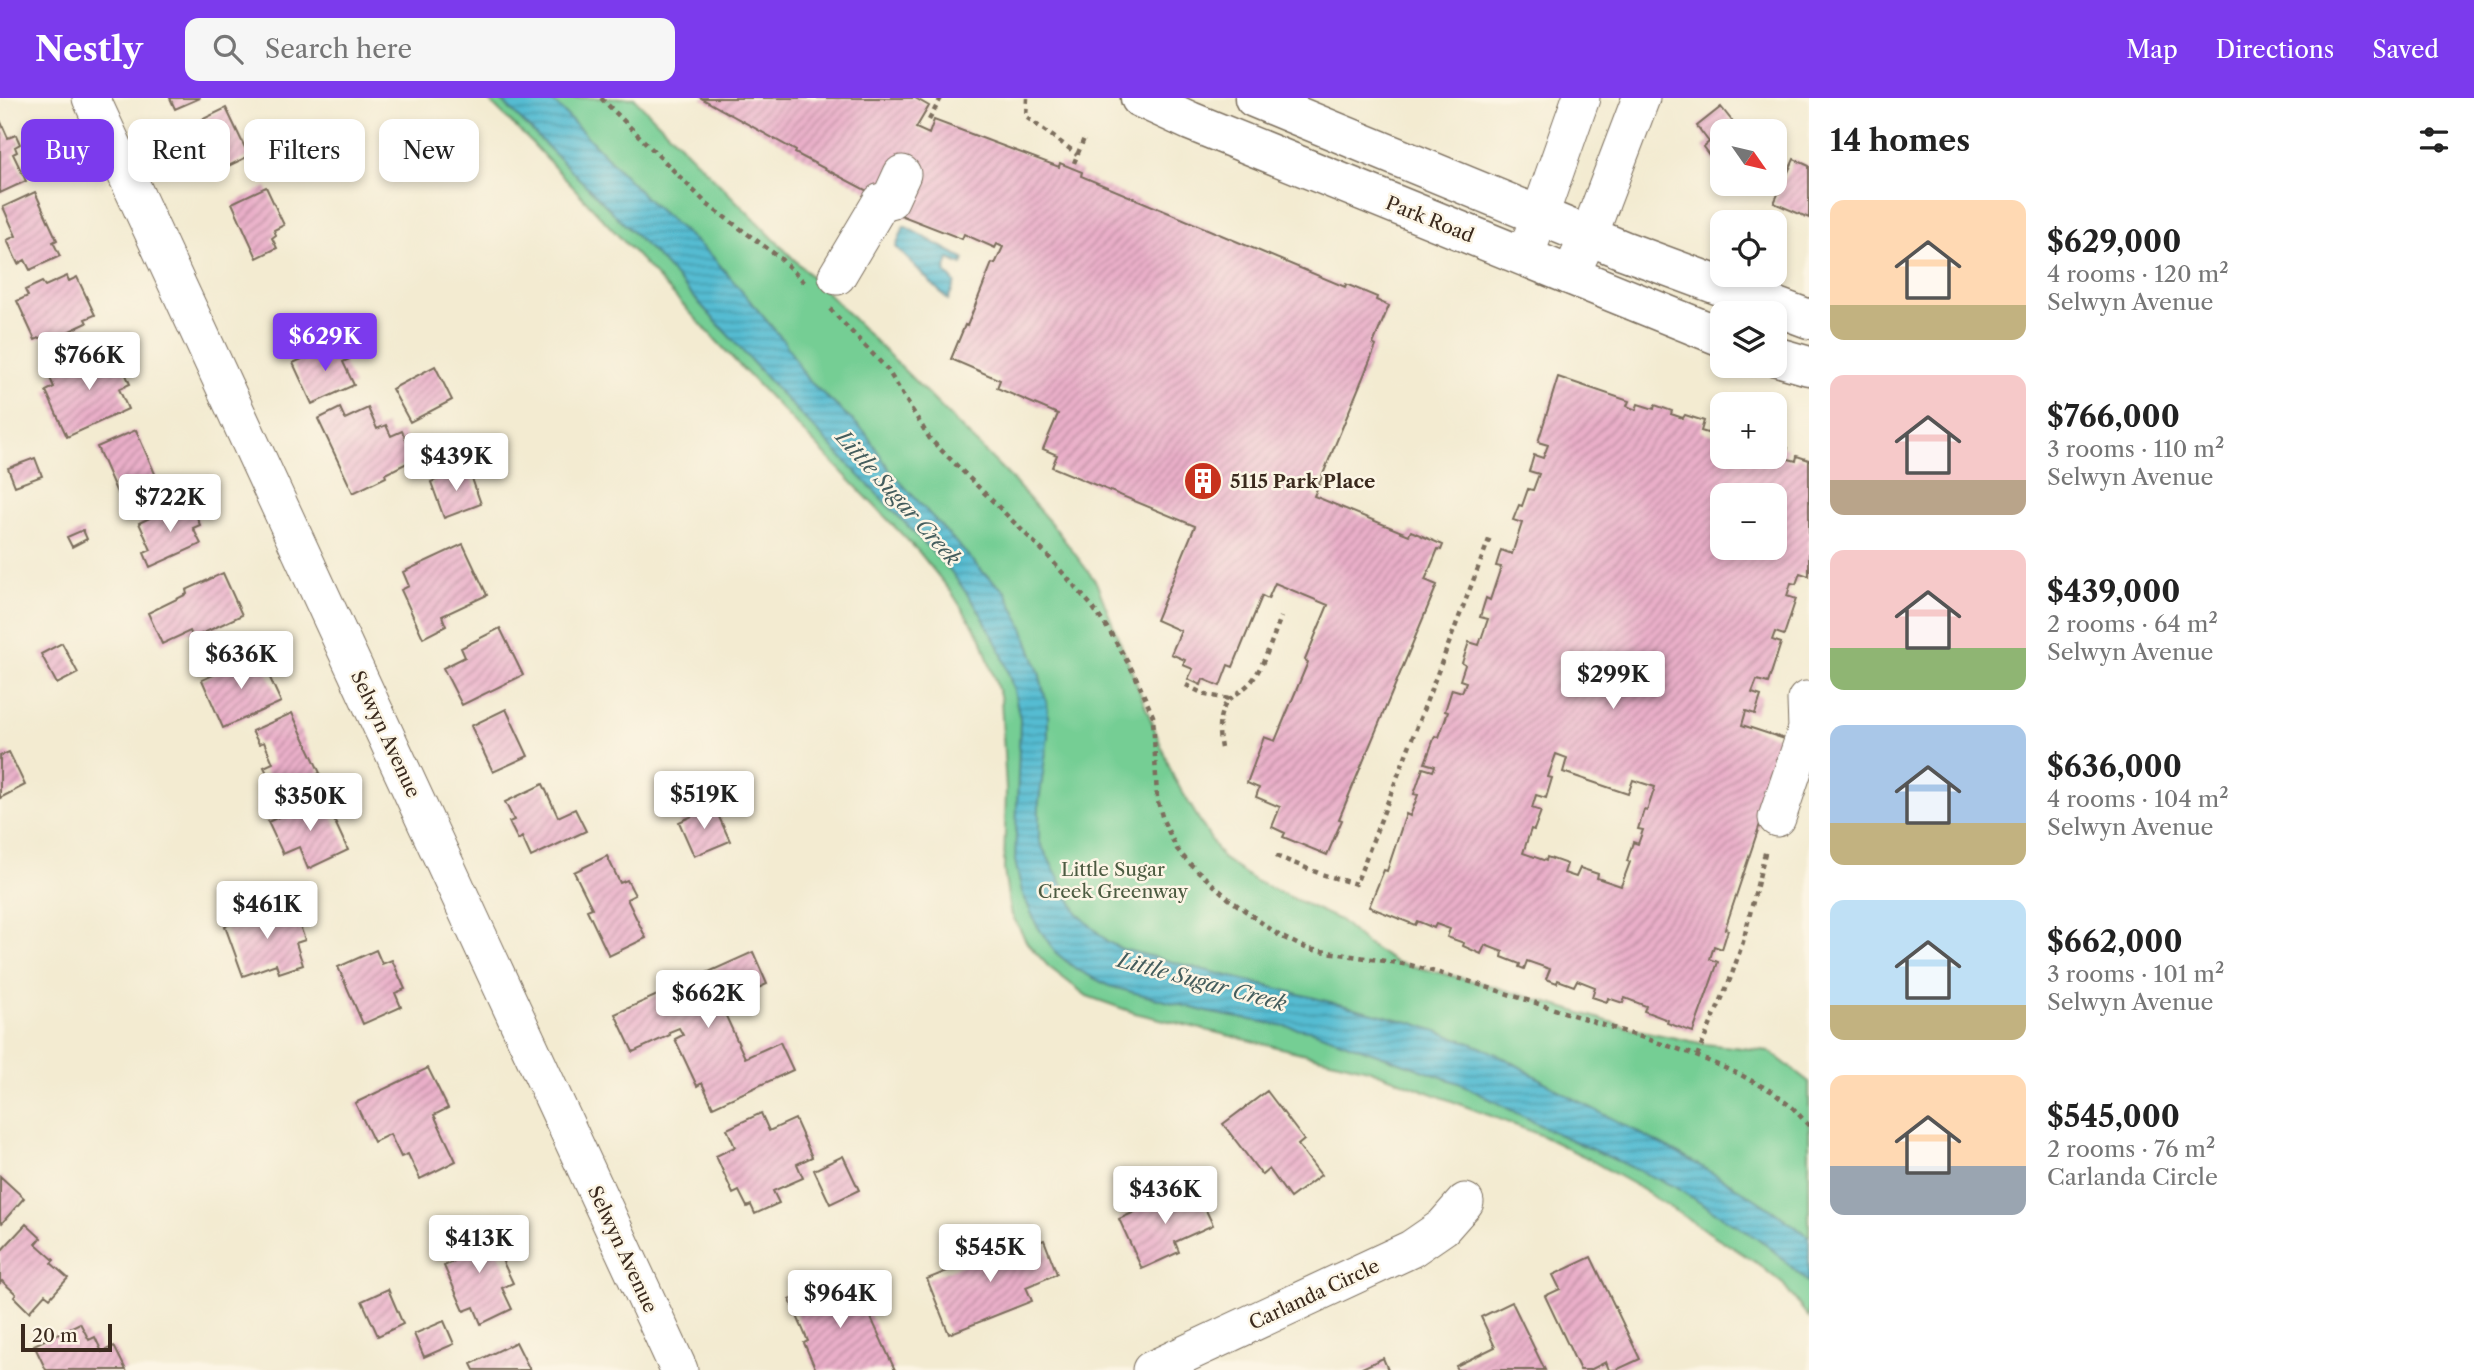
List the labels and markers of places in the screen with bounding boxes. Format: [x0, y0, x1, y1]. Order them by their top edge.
pin: $629K [276, 314, 374, 373]
pin: $766K [40, 332, 138, 392]
pin: $439K [407, 434, 505, 493]
building icon: 5115 Park Place [1182, 460, 1224, 502]
place label: 5115 Park Place [1230, 470, 1375, 493]
pin: $722K [121, 474, 219, 534]
pin: $636K [192, 632, 290, 691]
pin: $299K [1564, 652, 1662, 711]
pin: $519K [655, 772, 753, 831]
pin: $350K [261, 774, 359, 833]
pin: $461K [218, 882, 316, 941]
pin: $662K [659, 970, 757, 1030]
pin: $436K [1116, 1166, 1214, 1226]
pin: $413K [430, 1216, 528, 1275]
pin: $545K [941, 1224, 1039, 1284]
pin: $964K [791, 1270, 889, 1330]

